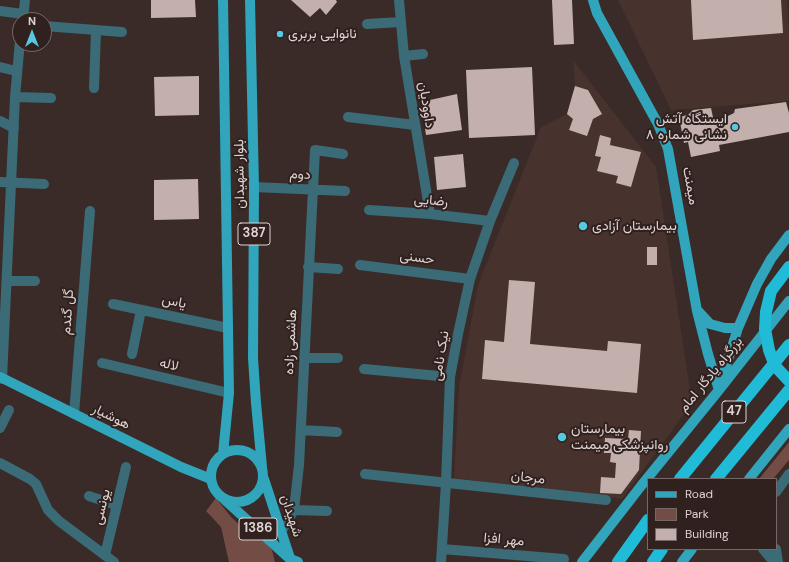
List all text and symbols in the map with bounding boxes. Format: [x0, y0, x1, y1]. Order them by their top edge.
north arrow [12, 12, 52, 52]
text: N [28, 14, 36, 28]
place label: نانوایی بربری [288, 26, 357, 42]
marker: نانوایی بربری [275, 29, 285, 39]
street label: داوودیان [414, 81, 438, 129]
place label: ایستگاه آتش نشانی شماره ۸ [646, 111, 727, 144]
marker: ایستگاه آتش نشانی شماره ۸ [730, 122, 740, 132]
street label: بلوار شهیدان [231, 139, 249, 209]
street label: دوم [289, 166, 311, 184]
street label: میمنت [678, 166, 702, 206]
street label: رضایی [413, 191, 449, 211]
place label: بیمارستان آزادی [592, 218, 677, 234]
marker: بیمارستان آزادی [577, 220, 589, 232]
road number: 387 [238, 223, 270, 245]
street label: حسنی [399, 248, 435, 268]
street label: گل گندم [58, 288, 78, 336]
street label: یاس [160, 291, 188, 313]
street label: هاشمی زاده [281, 309, 301, 375]
street label: نیک نامی [429, 330, 453, 382]
street label: بزرگراه یادگار امام [675, 334, 747, 416]
street label: لاله [158, 355, 180, 375]
street label: هوشیار [89, 401, 133, 433]
road number: 47 [722, 401, 746, 423]
place label: بیمارستان روانپزشکی میمنت [571, 421, 668, 454]
marker: بیمارستان روانپزشکی میمنت [556, 431, 568, 443]
street label: مرجان [510, 468, 546, 488]
legend [647, 478, 777, 550]
text: Road [685, 486, 713, 502]
street label: یونسی [89, 487, 115, 527]
street label: شهیدان [276, 493, 306, 539]
text: Park [685, 506, 709, 522]
road number: 1386 [239, 518, 277, 540]
text: Building [685, 526, 729, 542]
street label: مهر افزا [483, 530, 525, 550]

